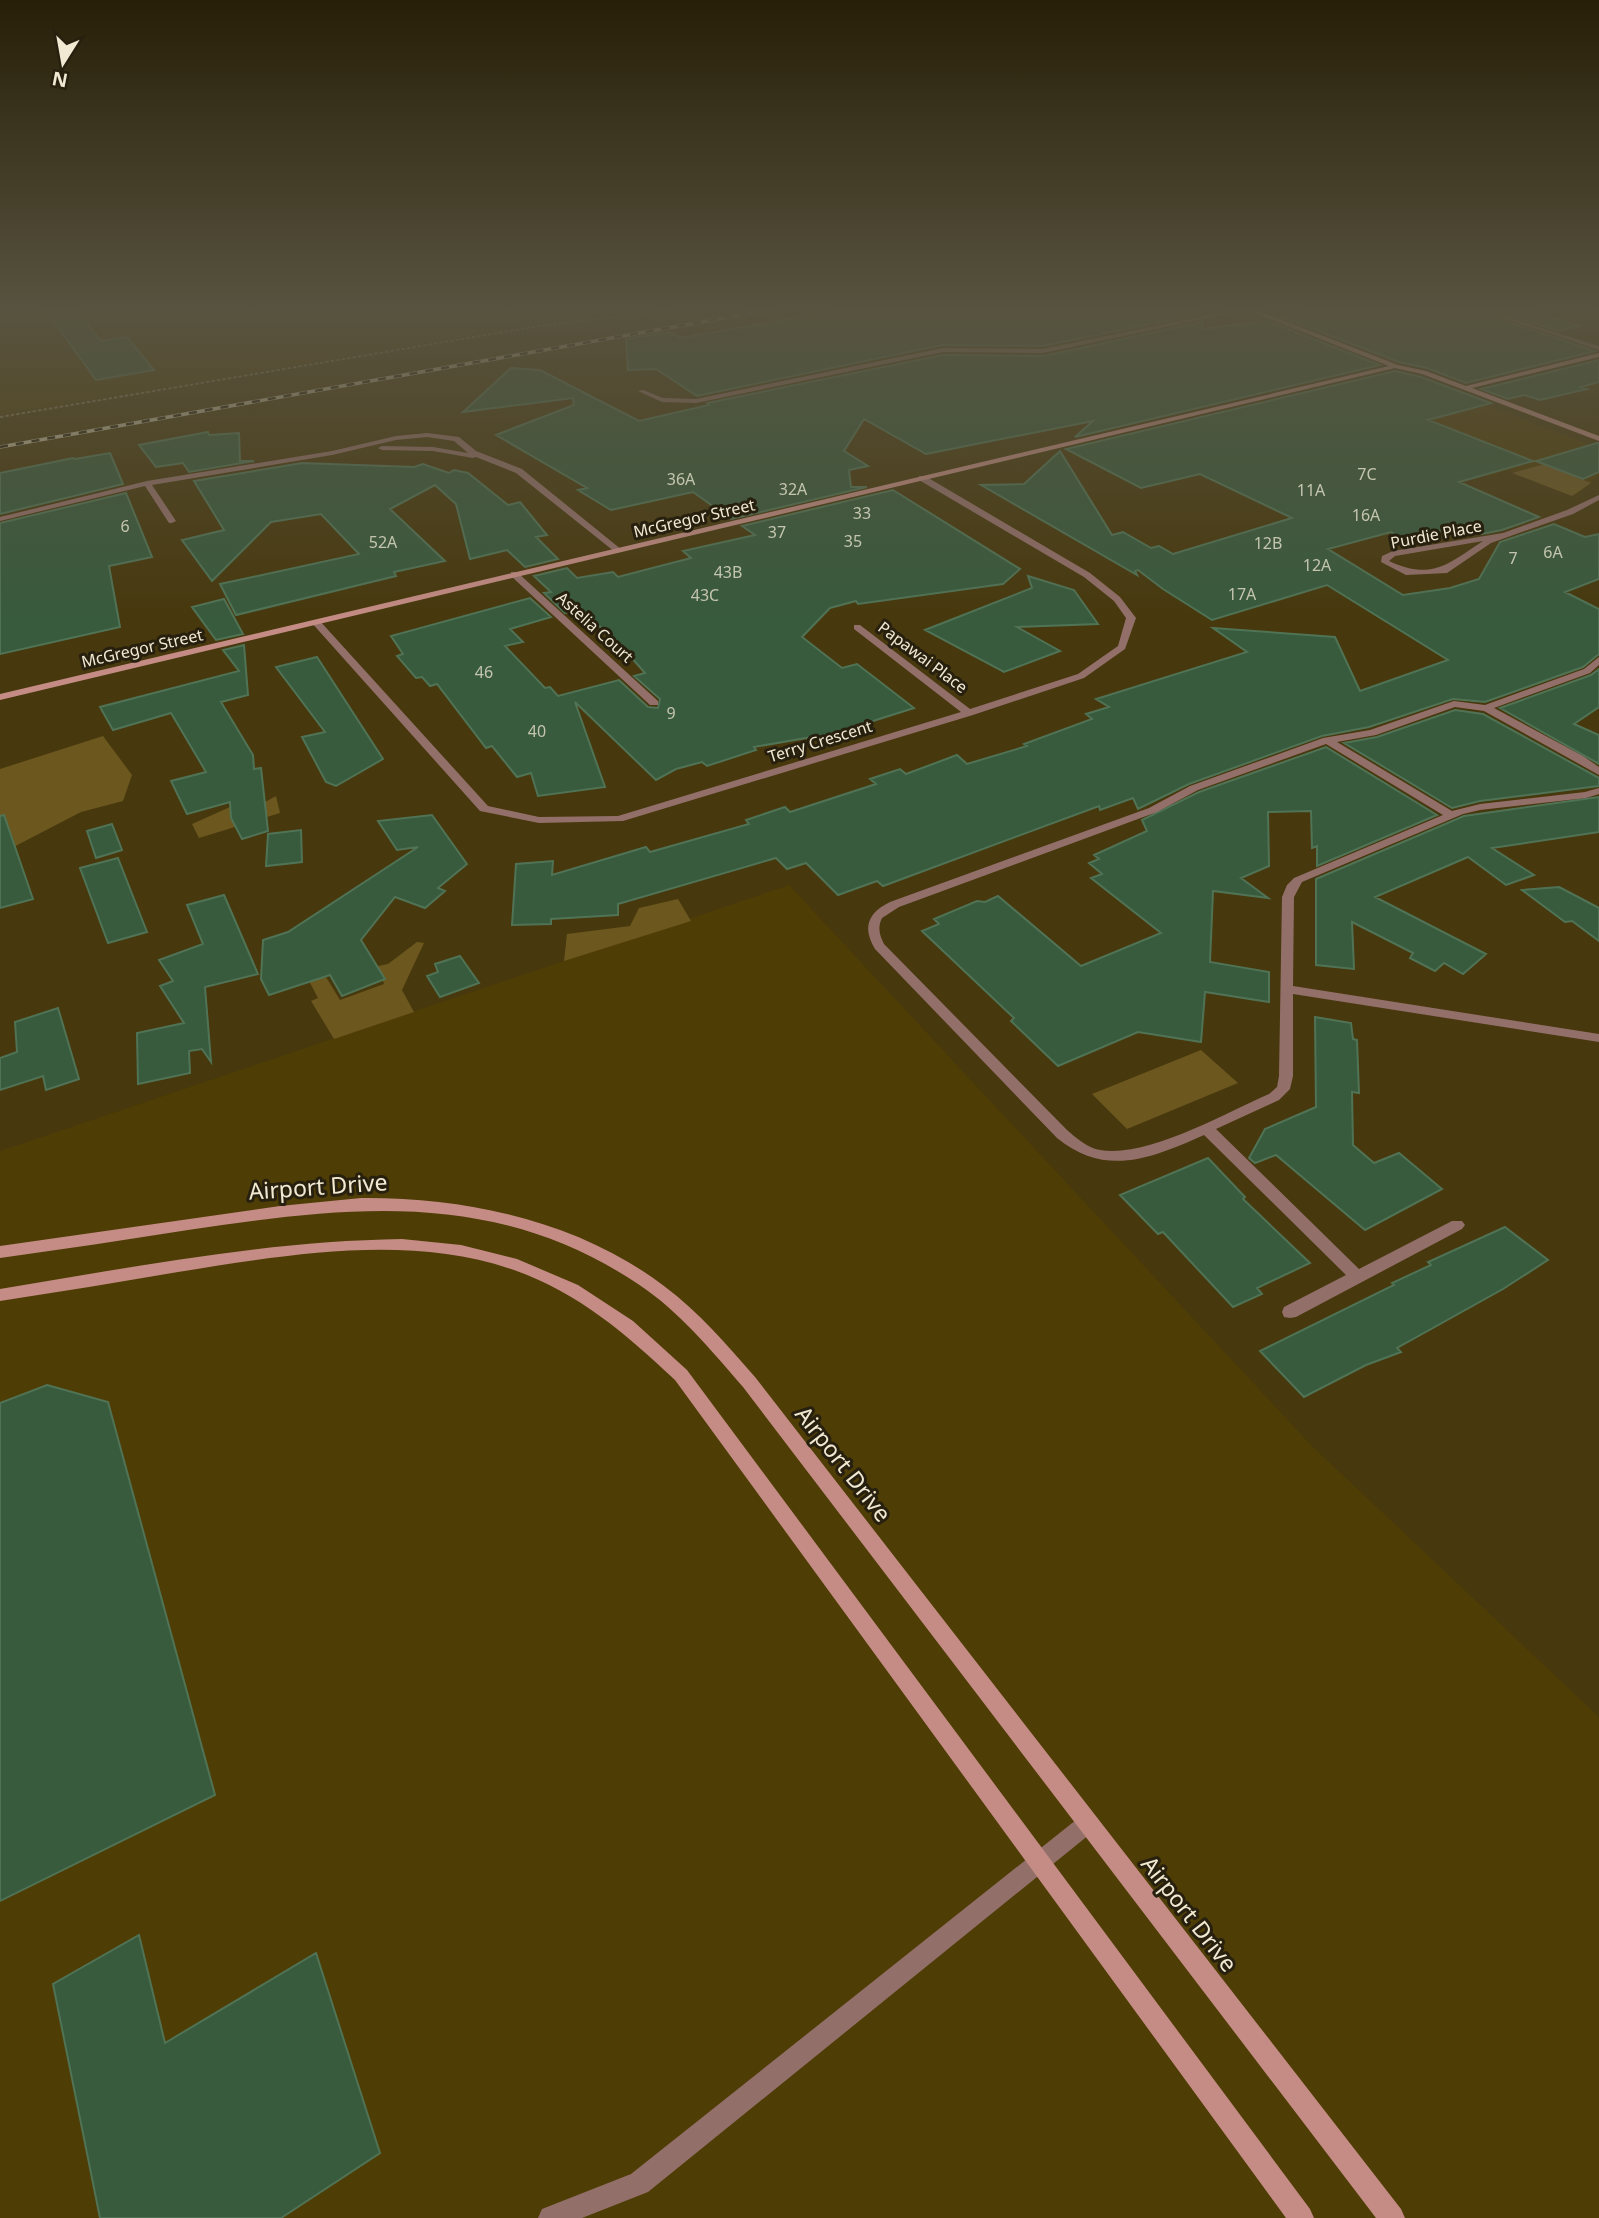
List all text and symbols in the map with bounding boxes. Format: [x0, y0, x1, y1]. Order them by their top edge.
north arrow [28, 28, 98, 98]
text: N [50, 65, 70, 94]
house number: 7C [1357, 463, 1377, 485]
house number: 36A [667, 468, 696, 490]
house number: 32A [779, 478, 808, 500]
house number: 11A [1297, 479, 1326, 501]
street label: McGregor Street [631, 493, 757, 543]
house number: 33 [853, 502, 871, 524]
house number: 16A [1352, 504, 1381, 526]
street label: Purdie Place [1389, 514, 1483, 554]
house number: 6 [120, 515, 130, 537]
house number: 37 [768, 521, 786, 543]
house number: 35 [844, 530, 862, 552]
house number: 52A [369, 531, 398, 553]
house number: 12B [1254, 532, 1282, 554]
house number: 6A [1543, 541, 1563, 563]
house number: 7 [1508, 547, 1518, 569]
house number: 12A [1303, 554, 1332, 576]
house number: 43B [714, 561, 742, 583]
house number: 17A [1228, 583, 1257, 605]
house number: 43C [691, 584, 719, 606]
street label: Astelia Court [552, 587, 638, 667]
street label: Papawai Place [874, 616, 972, 698]
street label: McGregor Street [79, 623, 205, 673]
house number: 46 [475, 661, 493, 683]
house number: 9 [666, 702, 676, 724]
street label: Terry Crescent [765, 715, 875, 767]
house number: 40 [528, 720, 546, 742]
street label: Airport Drive [248, 1165, 388, 1207]
street label: Airport Drive [788, 1399, 899, 1528]
street label: Airport Drive [1134, 1849, 1245, 1978]

